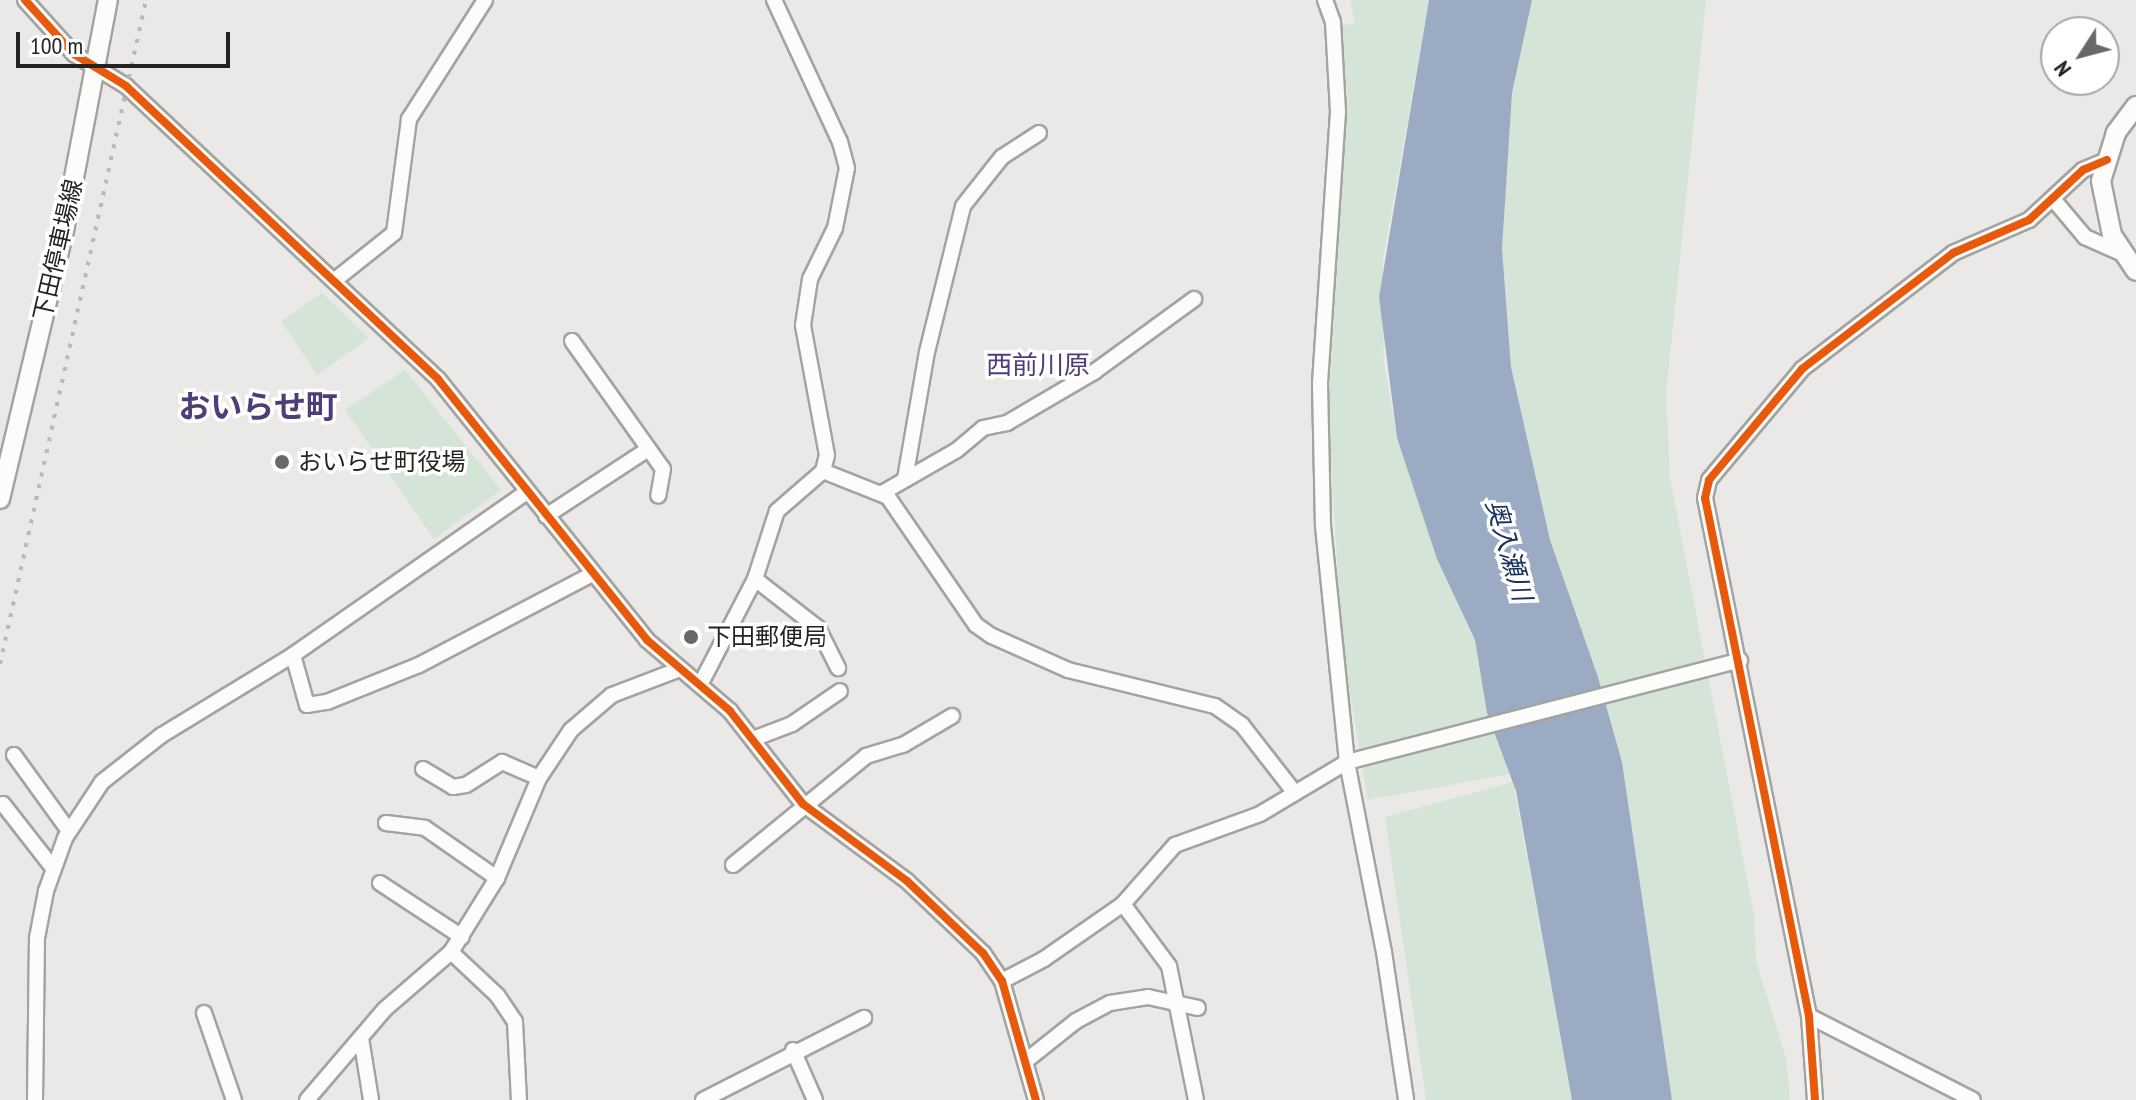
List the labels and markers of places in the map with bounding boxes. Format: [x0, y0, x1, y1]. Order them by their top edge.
place label: おいらせ町役場 [298, 448, 466, 476]
marker: おいらせ町役場 [273, 453, 291, 471]
place label: 下田郵便局 [707, 623, 827, 651]
marker: 下田郵便局 [682, 628, 700, 646]

